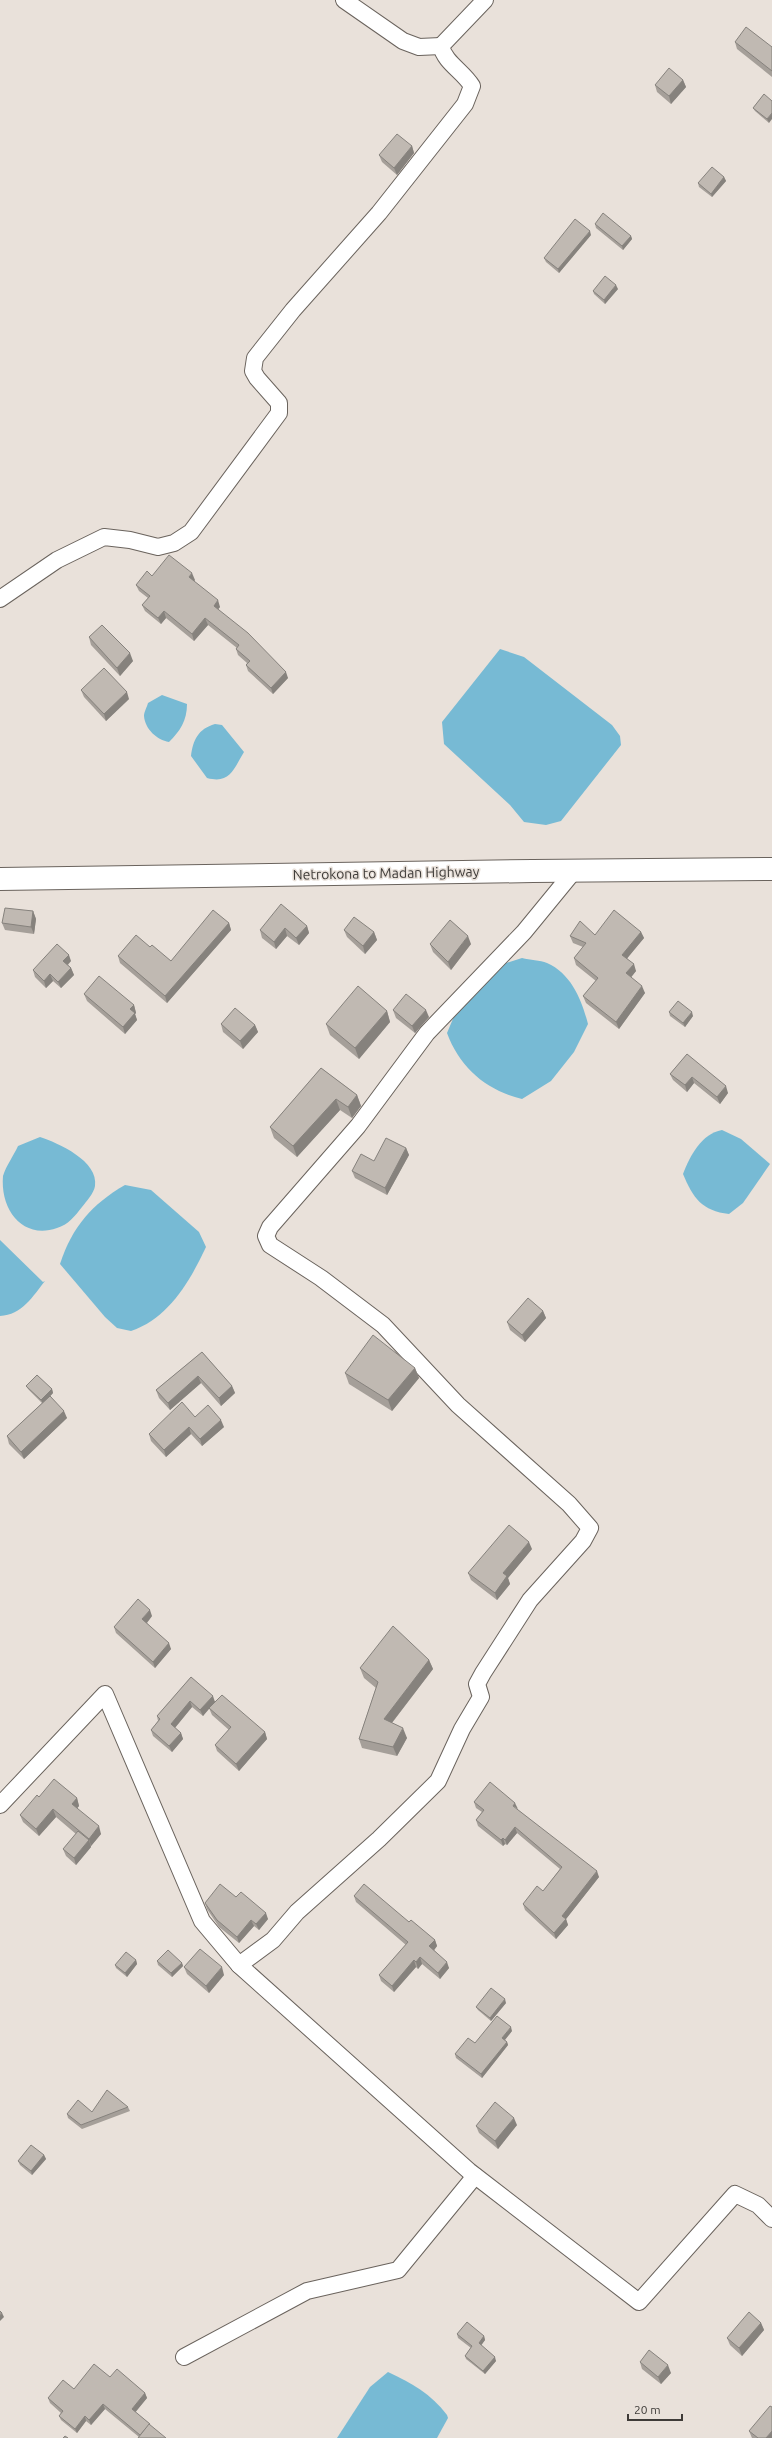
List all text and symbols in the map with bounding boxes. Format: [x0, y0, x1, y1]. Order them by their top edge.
street label: Netrokona to Madan Highway [292, 863, 480, 883]
scale bar [628, 2396, 682, 2422]
text: 20 m [634, 2403, 661, 2416]

